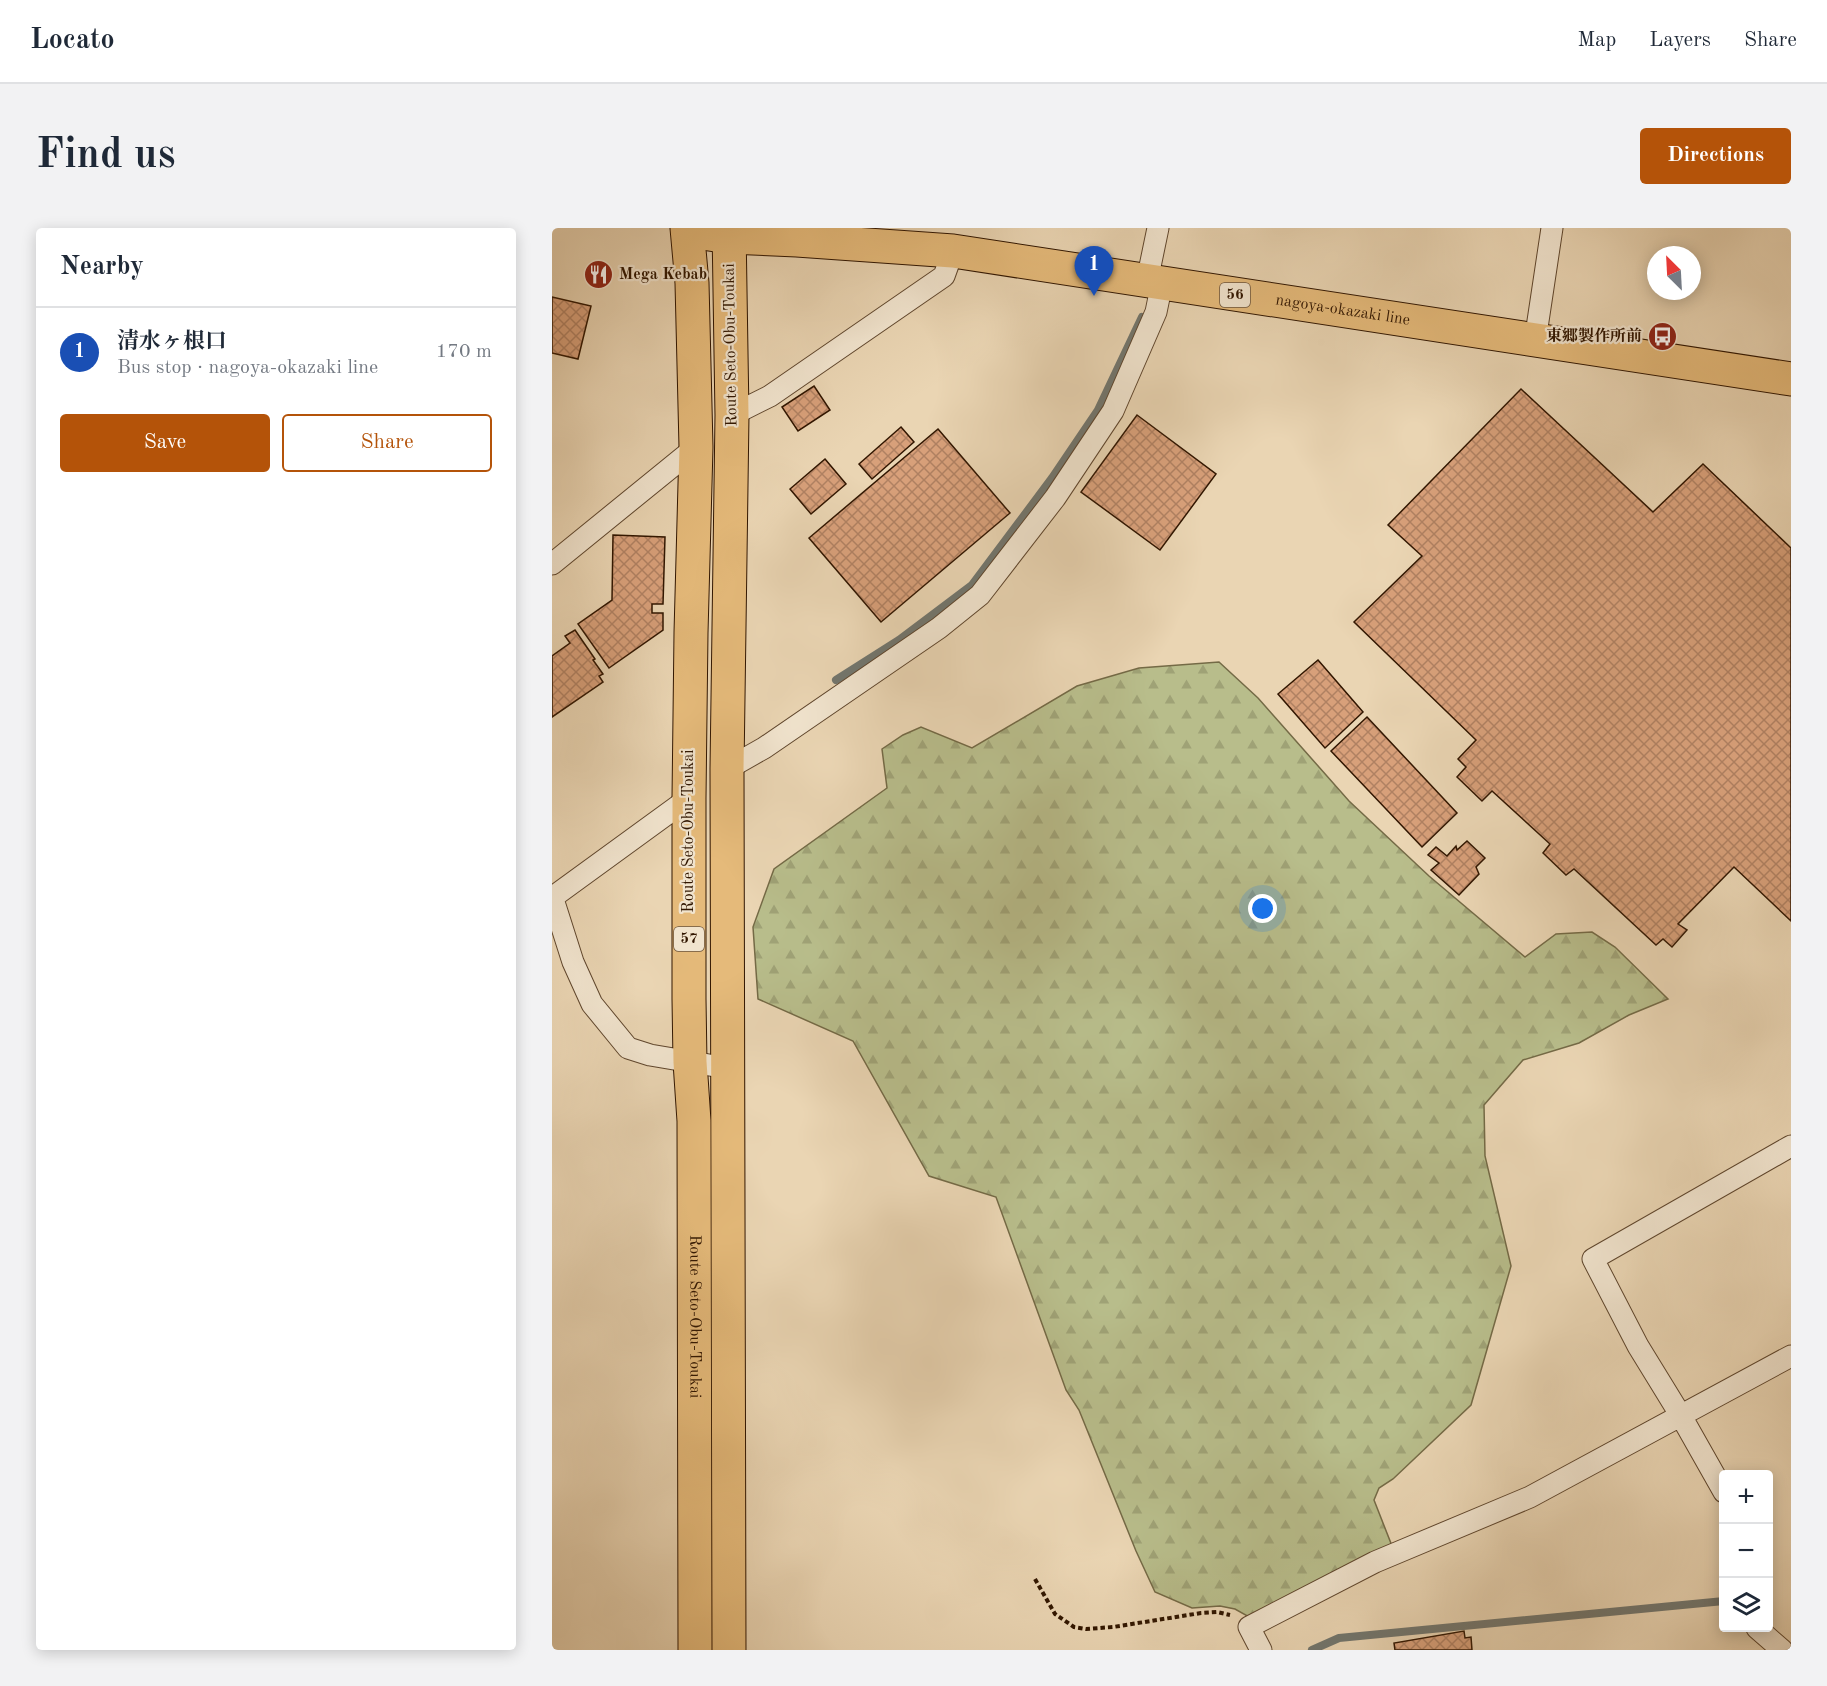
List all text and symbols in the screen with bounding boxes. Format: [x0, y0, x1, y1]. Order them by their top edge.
text: Locato [30, 27, 115, 55]
text: Map [1577, 30, 1616, 51]
text: Layers [1649, 30, 1711, 51]
text: Share [1744, 30, 1797, 51]
button: Directions [1640, 128, 1791, 184]
text: Find us [36, 135, 175, 177]
north arrow [1647, 246, 1701, 300]
pin: 1 [1074, 247, 1114, 296]
text: Nearby [60, 254, 144, 280]
restaurant icon: Mega Kebab [582, 259, 614, 291]
street label: Route Seto-Obu-Toukai [722, 263, 740, 427]
place label: Mega Kebab [619, 267, 707, 283]
road number: 56 [1220, 283, 1250, 307]
street label: nagoya-okazaki line [1274, 292, 1411, 329]
bus stop icon: 東郷製作所前 [1647, 321, 1679, 353]
place label: 東郷製作所前 [1546, 327, 1642, 345]
text: 清水ヶ根口 [117, 331, 227, 353]
text: 1 [74, 342, 85, 362]
text: 170 m [436, 342, 492, 362]
text: Bus stop · nagoya-okazaki line [117, 358, 378, 378]
button: Save [60, 414, 270, 472]
button: Share [282, 414, 492, 472]
street label: Route Seto-Obu-Toukai [681, 749, 697, 913]
your location [1248, 894, 1277, 923]
road number: 57 [674, 927, 704, 951]
street label: Route Seto-Obu-Toukai [686, 1235, 703, 1398]
map controls [1719, 1470, 1773, 1632]
button: + [1719, 1470, 1773, 1524]
button: − [1719, 1524, 1773, 1578]
button: layers [1719, 1578, 1773, 1632]

